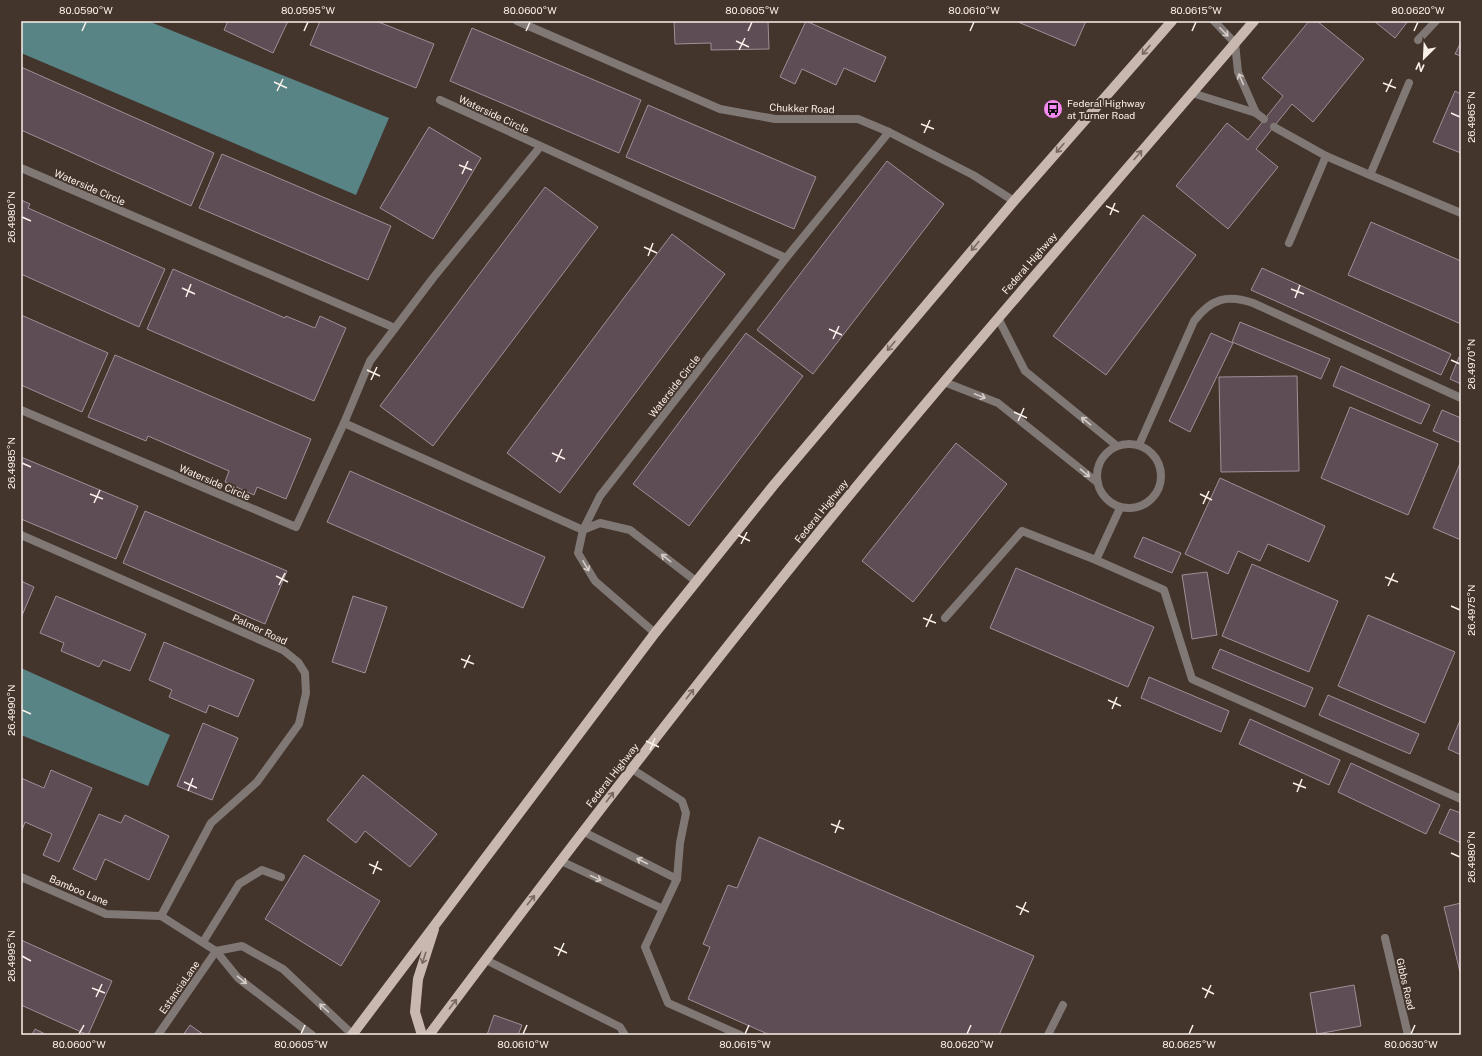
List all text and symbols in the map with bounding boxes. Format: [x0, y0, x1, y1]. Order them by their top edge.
text: 80.0590°W [59, 4, 113, 16]
text: 80.0595°W [281, 4, 336, 16]
text: 80.0600°W [503, 4, 557, 16]
text: 80.0605°W [725, 4, 779, 16]
text: 80.0610°W [948, 4, 1000, 16]
text: 80.0615°W [1170, 4, 1222, 16]
text: 80.0620°W [1391, 4, 1445, 16]
one-way arrow [1219, 27, 1229, 37]
north arrow [1404, 38, 1444, 78]
one-way arrow [1142, 45, 1151, 56]
text: N [1414, 60, 1426, 74]
one-way arrow [1237, 73, 1244, 85]
text: 26.4965°N [1465, 91, 1477, 143]
street label: Waterside Circle [457, 92, 531, 136]
place label: Federal Highway at Turner Road [1067, 97, 1146, 121]
bus stop icon: Federal Highway at Turner Road [1042, 98, 1064, 120]
street label: Chukker Road [769, 101, 835, 115]
one-way arrow [1056, 143, 1065, 153]
one-way arrow [1134, 149, 1143, 160]
street label: Waterside Circle [53, 167, 128, 208]
text: 26.4980°N [5, 191, 17, 243]
street label: Federal Highway [999, 229, 1060, 296]
one-way arrow [971, 241, 980, 252]
text: 26.4970°N [1465, 339, 1477, 389]
one-way arrow [887, 340, 896, 351]
street label: Waterside Circle [646, 352, 702, 420]
one-way arrow [974, 393, 986, 401]
one-way arrow [1081, 417, 1092, 426]
text: 26.4985°N [5, 437, 17, 489]
street label: Waterside Circle [178, 462, 253, 503]
one-way arrow [1079, 469, 1090, 477]
street label: Federal Highway [792, 476, 851, 545]
one-way arrow [660, 554, 671, 562]
one-way arrow [582, 560, 590, 571]
text: 26.4975°N [1465, 584, 1477, 636]
street label: Palmer Road [231, 611, 289, 647]
text: 26.4990°N [5, 684, 17, 736]
one-way arrow [686, 689, 695, 700]
street label: Federal Highway [583, 740, 641, 809]
one-way arrow [606, 791, 614, 802]
text: 26.4980°N [1465, 831, 1477, 883]
one-way arrow [637, 857, 649, 864]
street label: Bamboo Lane [48, 872, 111, 908]
one-way arrow [590, 875, 602, 882]
one-way arrow [527, 894, 535, 905]
text: 26.4995°N [5, 930, 17, 982]
one-way arrow [420, 952, 428, 964]
street label: Gibbs Road [1394, 957, 1418, 1011]
street label: EstanciaLane [156, 958, 202, 1016]
one-way arrow [236, 976, 247, 985]
one-way arrow [449, 998, 457, 1009]
one-way arrow [319, 1003, 329, 1012]
text: 80.0600°W [52, 1038, 106, 1050]
text: 80.0605°W [274, 1038, 328, 1050]
text: 80.0610°W [497, 1038, 549, 1050]
text: 80.0615°W [719, 1038, 771, 1050]
text: 80.0620°W [940, 1038, 994, 1050]
text: 80.0625°W [1162, 1038, 1216, 1050]
text: 80.0630°W [1384, 1038, 1438, 1050]

